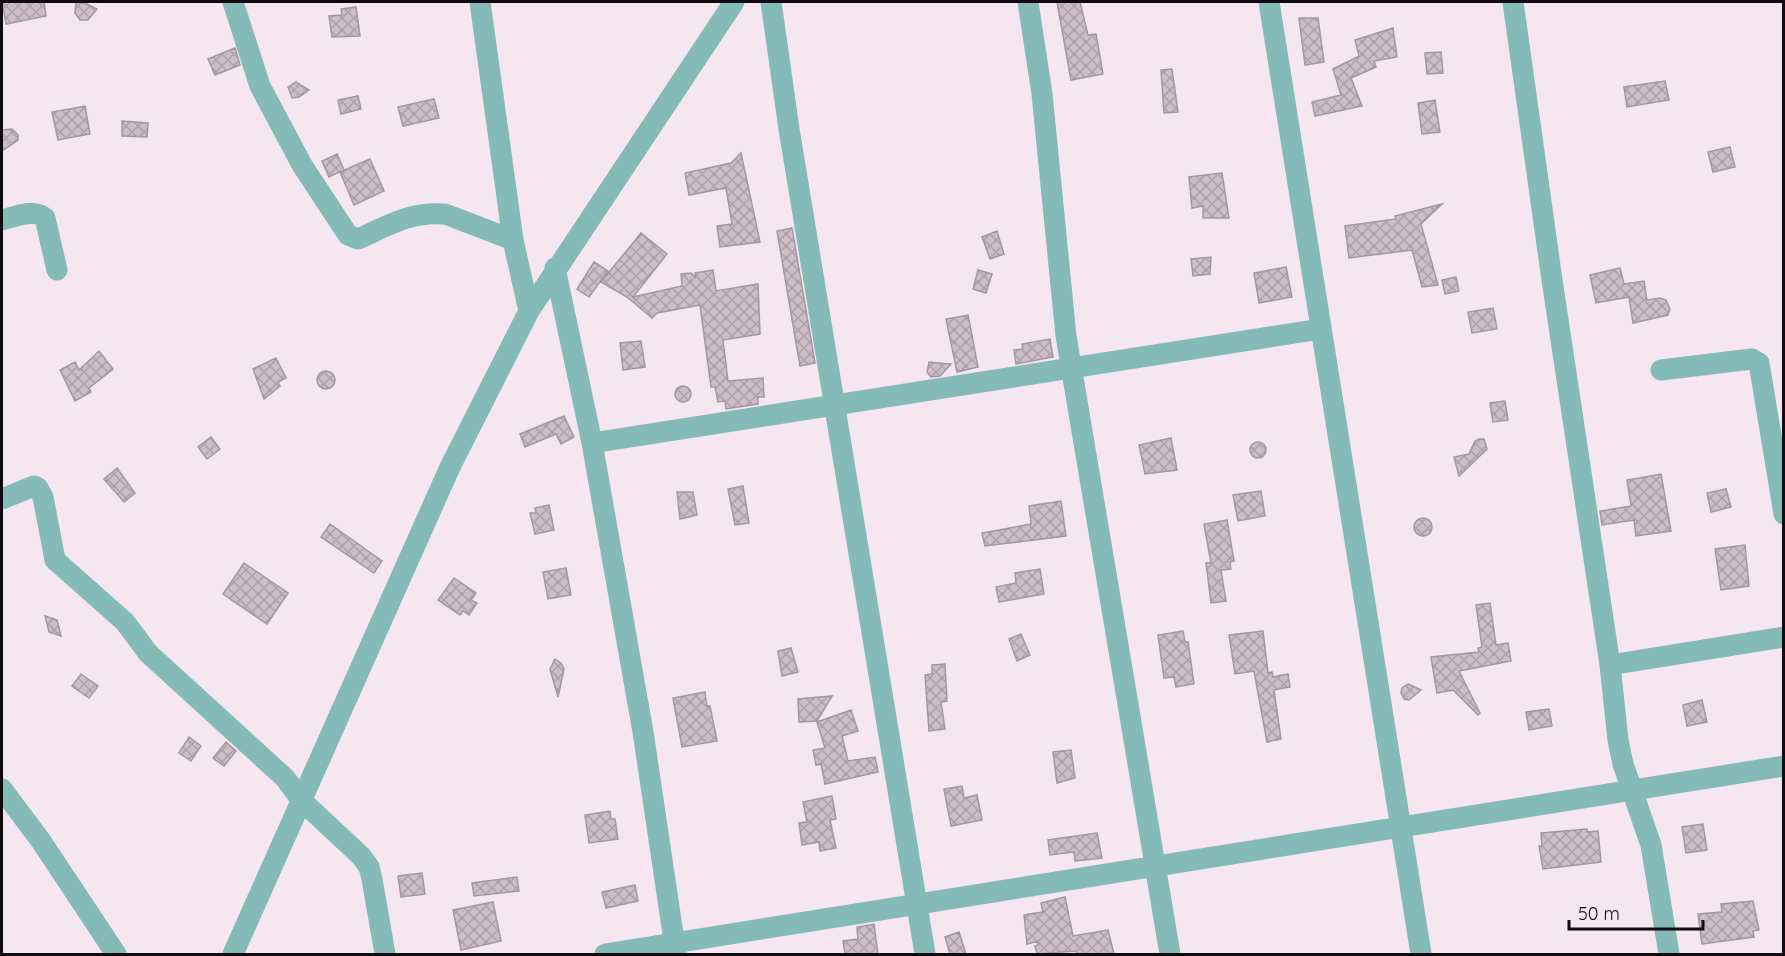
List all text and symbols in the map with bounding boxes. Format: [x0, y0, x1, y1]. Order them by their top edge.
scale bar [1569, 893, 1702, 931]
text: 50 m [1578, 902, 1620, 925]

